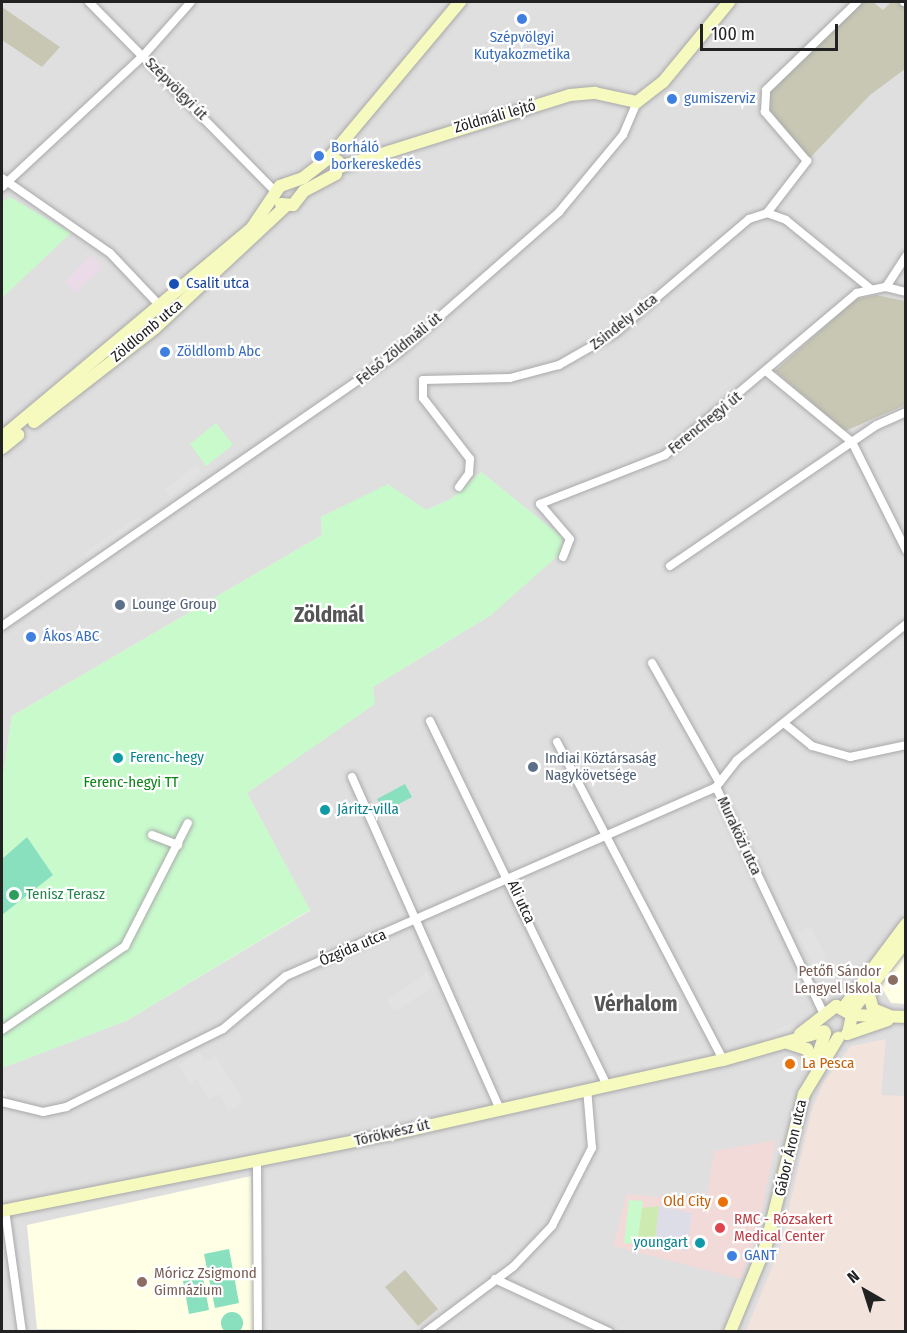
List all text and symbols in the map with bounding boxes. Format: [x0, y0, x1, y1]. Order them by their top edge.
marker: Szépvölgyi Kutyakozmetika [515, 12, 529, 26]
scale bar [703, 12, 841, 50]
text: 100 m [711, 23, 755, 45]
place label: Szépvölgyi Kutyakozmetika [474, 28, 570, 63]
street label: Szépvölgyi út [141, 54, 211, 124]
place label: gumiszerviz [684, 90, 755, 108]
marker: gumiszerviz [665, 92, 679, 106]
street label: Zöldmáli lejtő [452, 97, 538, 137]
place label: Borháló borkereskedés [331, 138, 421, 173]
marker: Borháló borkereskedés [312, 149, 326, 163]
place label: Csalit utca [186, 275, 249, 293]
marker: Csalit utca [167, 277, 181, 291]
street label: Zsindely utca [587, 290, 661, 354]
street label: Zöldlomb utca [108, 296, 186, 366]
street label: Felső Zöldmáli út [353, 309, 445, 389]
place label: Zöldlomb Abc [177, 343, 261, 361]
marker: Zöldlomb Abc [158, 345, 172, 359]
street label: Ferenchegyi út [665, 388, 745, 458]
place label: Lounge Group [132, 596, 217, 614]
marker: Lounge Group [113, 598, 127, 612]
district label: Zöldmál [294, 602, 364, 628]
place label: Ákos ABC [43, 628, 99, 646]
marker: Ákos ABC [24, 630, 38, 644]
place label: Ferenc-hegy [130, 749, 204, 767]
place label: Indiai Köztársaság Nagykövetsége [545, 749, 656, 784]
marker: Ferenc-hegy [111, 751, 125, 765]
marker: Indiai Köztársaság Nagykövetsége [526, 760, 540, 774]
park label: Ferenc-hegyi TT [83, 774, 179, 792]
street label: Muraközi utca [713, 794, 765, 878]
place label: Járitz-villa [337, 801, 399, 819]
marker: Járitz-villa [318, 803, 332, 817]
street label: Ali utca [503, 878, 539, 926]
place label: Tenisz Terasz [26, 886, 105, 904]
marker: Tenisz Terasz [7, 888, 21, 902]
street label: Őzgida utca [317, 926, 389, 970]
place label: Petőfi Sándor Lengyel Iskola [794, 962, 881, 997]
marker: Petőfi Sándor Lengyel Iskola [886, 973, 900, 987]
district label: Vérhalom [595, 991, 677, 1017]
place label: La Pesca [802, 1055, 854, 1073]
marker: La Pesca [783, 1057, 797, 1071]
street label: Gábor Áron utca [771, 1098, 811, 1198]
street label: Törökvész út [353, 1116, 431, 1150]
place label: Old City [663, 1193, 711, 1211]
marker: Old City [716, 1195, 730, 1209]
place label: RMC - Rózsakert Medical Center [734, 1210, 833, 1245]
marker: RMC - Rózsakert Medical Center [711, 1219, 729, 1237]
place label: youngart [633, 1234, 688, 1252]
marker: youngart [693, 1236, 707, 1250]
place label: GANT [744, 1247, 777, 1265]
marker: GANT [725, 1249, 739, 1263]
north arrow [835, 1261, 895, 1321]
place label: Móricz Zsigmond Gimnázium [154, 1264, 257, 1299]
text: N [844, 1266, 863, 1287]
marker: Móricz Zsigmond Gimnázium [135, 1275, 149, 1289]

